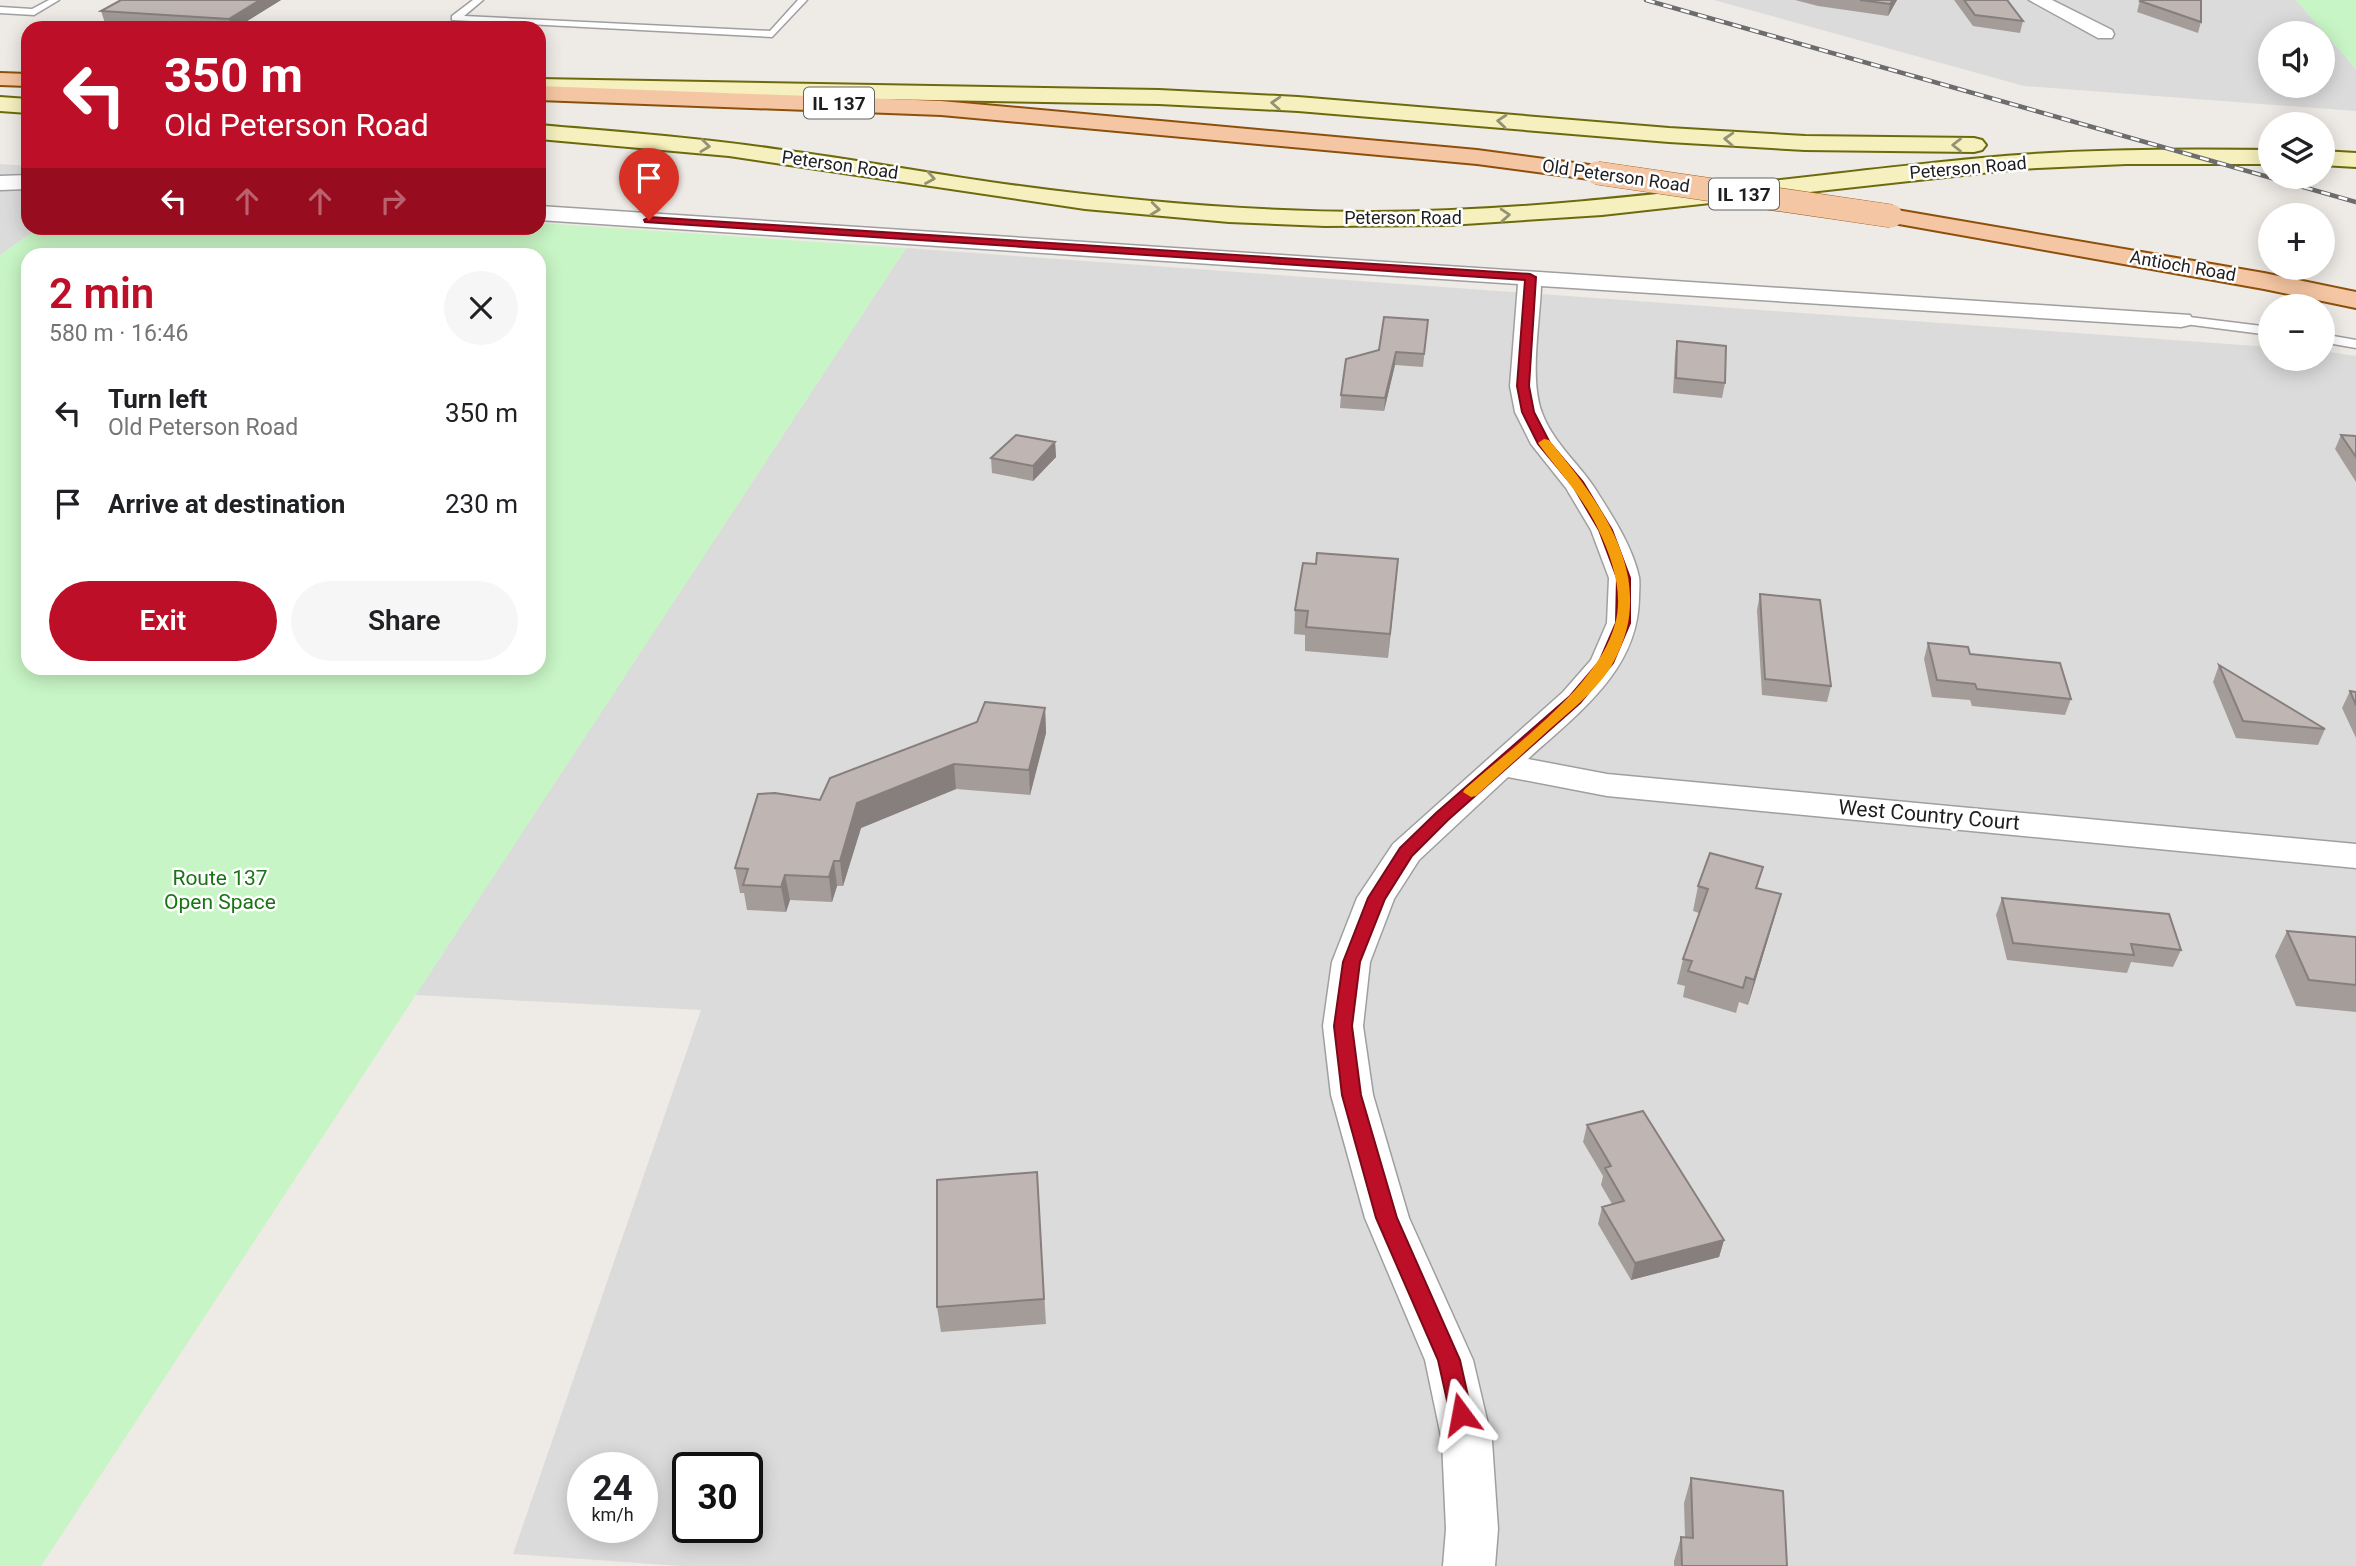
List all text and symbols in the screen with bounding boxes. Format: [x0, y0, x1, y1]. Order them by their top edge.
map controls [2258, 21, 2335, 371]
button: sound [2258, 21, 2335, 98]
text: 350 m [164, 47, 303, 104]
icon: left [49, 49, 140, 140]
road number: IL 137 [804, 88, 874, 118]
one-way arrow [1270, 96, 1281, 111]
text: Old Peterson Road [164, 106, 429, 144]
button: layers [2258, 112, 2335, 189]
one-way arrow [1497, 114, 1508, 129]
one-way arrow [1723, 131, 1734, 146]
one-way arrow [1951, 137, 1961, 153]
one-way arrow [699, 139, 710, 154]
street label: Peterson Road [780, 146, 900, 183]
pin [619, 148, 679, 220]
street label: Peterson Road [1908, 152, 2027, 183]
street label: Old Peterson Road [1541, 155, 1691, 196]
icon: arrive [630, 159, 668, 197]
one-way arrow [924, 170, 936, 185]
road number: IL 137 [1709, 178, 1779, 210]
icon: left [155, 182, 193, 220]
icon: ahead [228, 182, 266, 220]
icon: ahead [301, 182, 339, 220]
icon: right [374, 182, 412, 220]
one-way arrow [1149, 202, 1161, 217]
button: + [2258, 203, 2335, 280]
street label: Peterson Road [1344, 207, 1462, 228]
one-way arrow [1500, 208, 1511, 223]
street label: Antioch Road [2128, 246, 2238, 285]
text: 2 min [49, 269, 154, 318]
button: close [444, 271, 518, 345]
button: − [2258, 294, 2335, 371]
text: 580 m · 16:46 [49, 320, 188, 347]
text: Turn left [108, 384, 207, 414]
icon: left [49, 394, 87, 432]
text: 350 m [445, 398, 518, 428]
text: Old Peterson Road [108, 414, 298, 441]
icon: arrive [49, 485, 87, 523]
text: Arrive at destination [108, 489, 345, 519]
text: 230 m [445, 489, 518, 519]
button: Exit [49, 581, 277, 661]
button: Share [291, 581, 518, 661]
street label: West Country Court [1837, 795, 2021, 835]
park label: Route 137 Open Space [164, 866, 276, 914]
position arrow [1424, 1377, 1498, 1451]
speed limit sign: 30 [672, 1452, 763, 1543]
text: 24 [592, 1468, 633, 1509]
text: km/h [591, 1504, 634, 1525]

